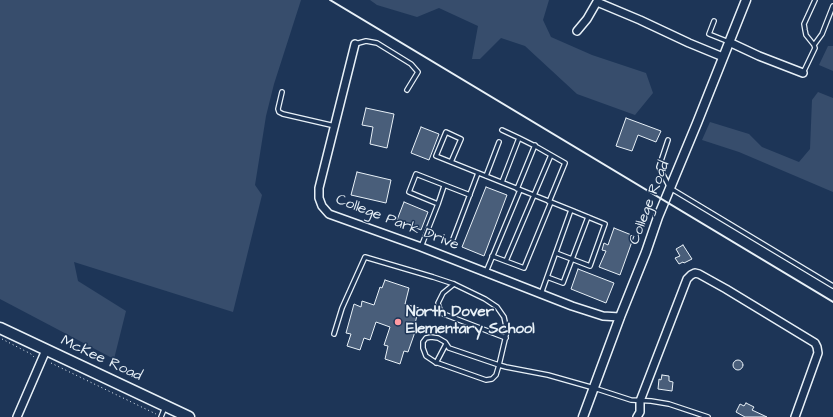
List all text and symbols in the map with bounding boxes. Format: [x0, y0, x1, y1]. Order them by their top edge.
street label: College Road [626, 159, 674, 247]
street label: College Park Drive [333, 191, 461, 255]
place label: North Dover Elementary School [406, 304, 535, 339]
marker: North Dover Elementary School [393, 317, 403, 327]
street label: McKee Road [57, 332, 145, 386]

